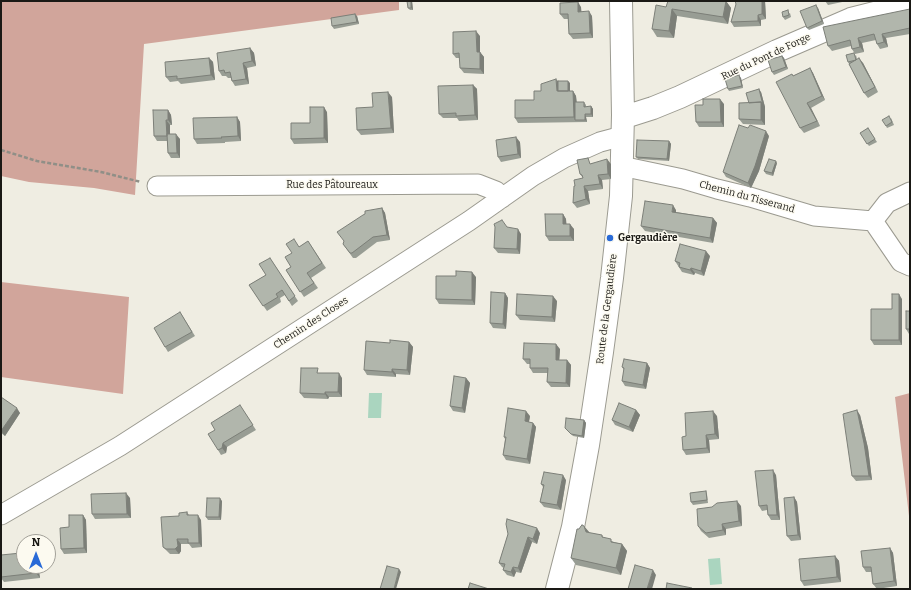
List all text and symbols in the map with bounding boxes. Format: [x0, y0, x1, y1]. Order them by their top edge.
street label: Rue du Pont de Forge [719, 31, 813, 83]
street label: Chemin du Tisserand [698, 178, 796, 216]
street label: Rue des Pâtoureaux [286, 179, 378, 191]
place label: Gergaudière [618, 232, 678, 244]
marker: Gergaudière [605, 233, 615, 243]
street label: Route de la Gergaudière [594, 253, 620, 365]
street label: Chemin des Closes [271, 294, 351, 352]
north arrow [16, 534, 56, 574]
text: N [32, 536, 40, 549]

